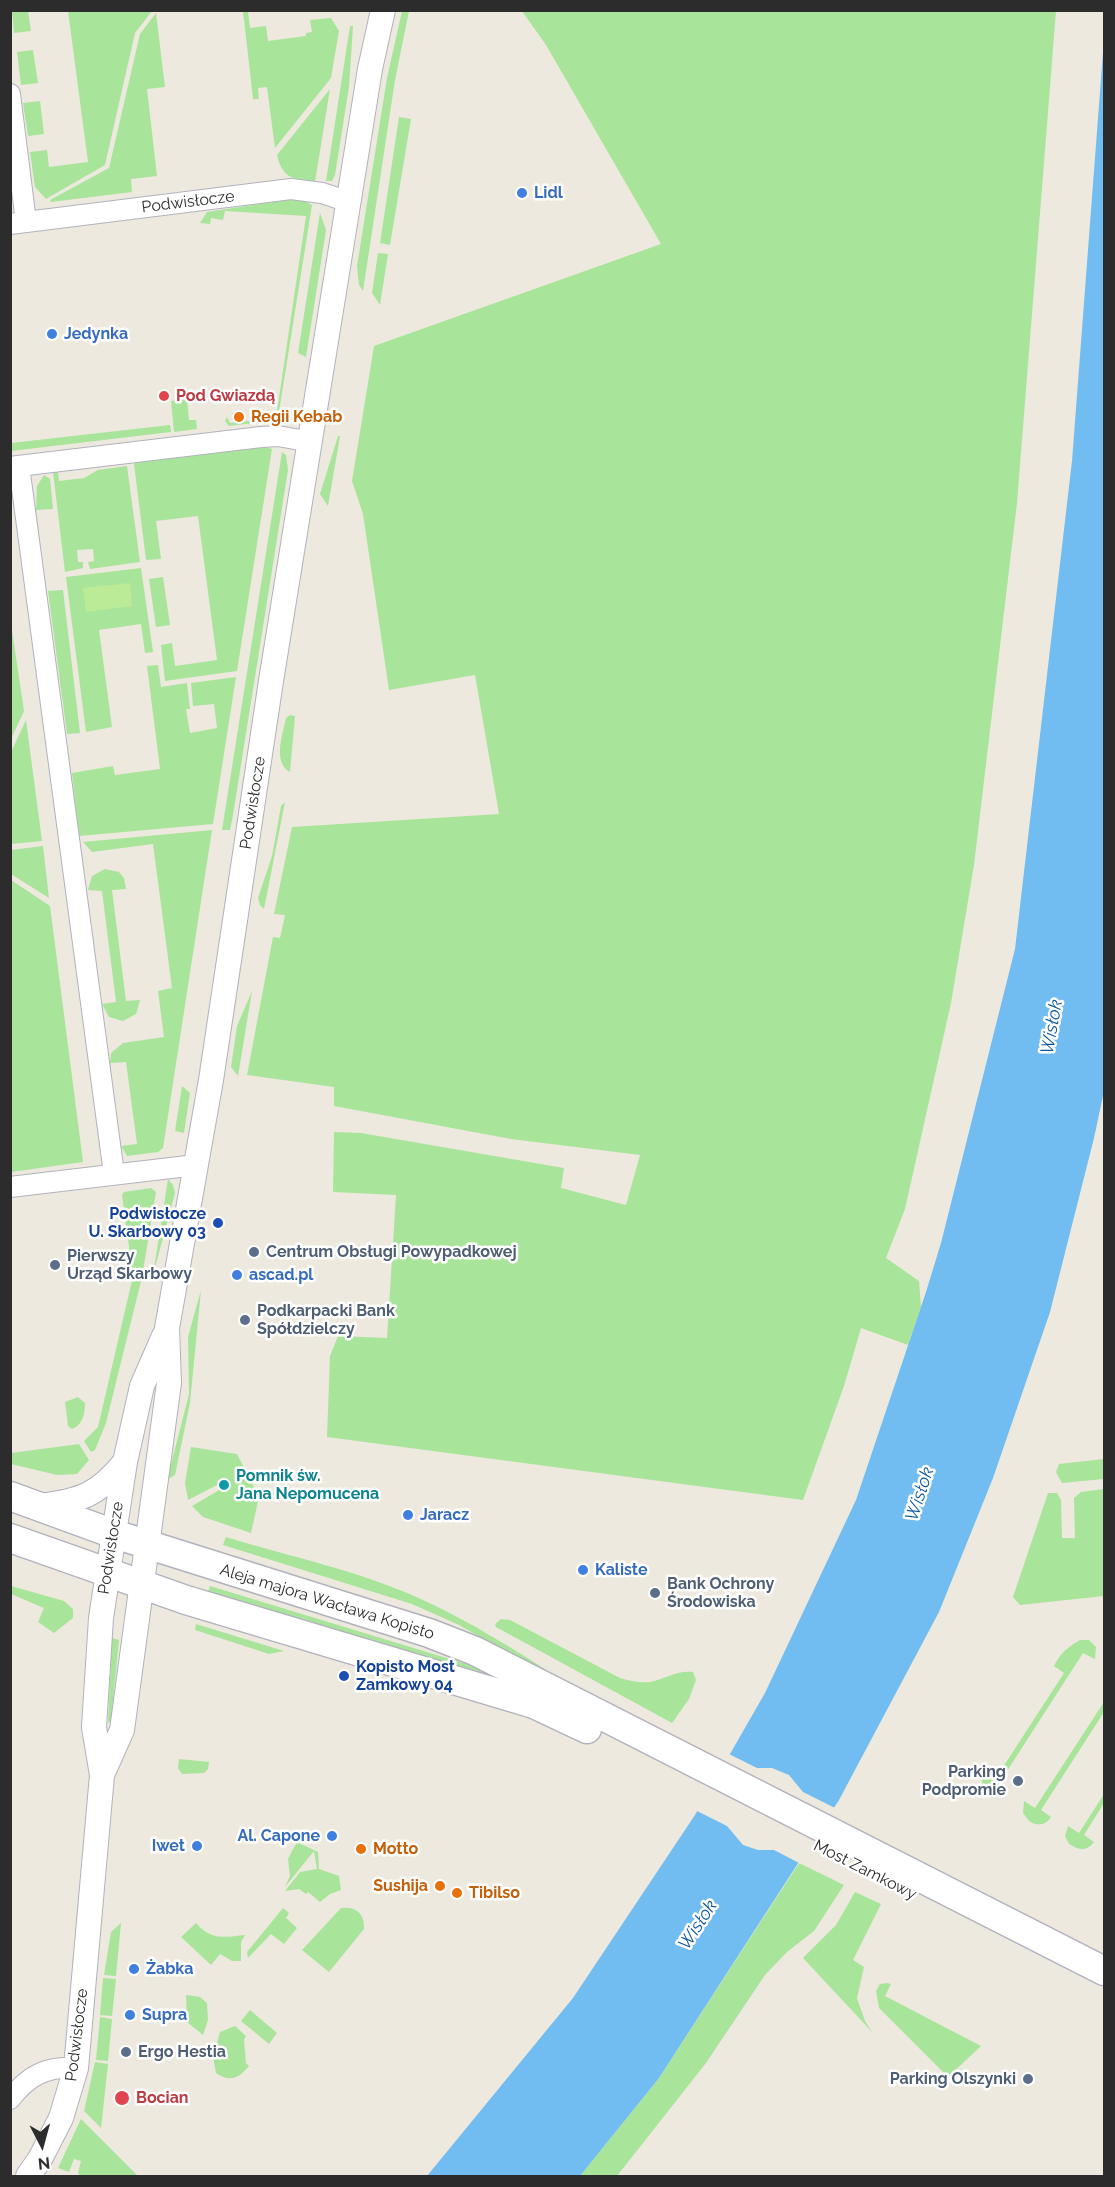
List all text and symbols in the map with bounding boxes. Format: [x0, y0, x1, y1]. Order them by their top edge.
place label: Lidl [534, 183, 563, 203]
marker: Lidl [515, 186, 529, 200]
street label: Podwisłocze [140, 187, 236, 217]
place label: Jedynka [64, 324, 128, 344]
marker: Jedynka [45, 327, 59, 341]
place label: Pod Gwiazdą [176, 386, 275, 406]
marker: Pod Gwiazdą [157, 389, 171, 403]
place label: Regii Kebab [251, 407, 342, 427]
marker: Regii Kebab [232, 410, 246, 424]
street label: Podwisłocze [236, 755, 270, 851]
water label: Wisłok [1037, 998, 1067, 1056]
place label: Podwisłocze U. Skarbowy 03 [88, 1204, 206, 1242]
marker: Podwisłocze U. Skarbowy 03 [211, 1216, 225, 1230]
place label: Centrum Obsługi Powypadkowej [266, 1242, 517, 1262]
marker: Centrum Obsługi Powypadkowej [247, 1245, 261, 1259]
place label: Pierwszy Urząd Skarbowy [67, 1246, 192, 1284]
marker: Pierwszy Urząd Skarbowy [48, 1258, 62, 1272]
place label: ascad.pl [249, 1265, 313, 1285]
marker: ascad.pl [230, 1268, 244, 1282]
place label: Podkarpacki Bank Spółdzielczy [257, 1301, 395, 1339]
marker: Podkarpacki Bank Spółdzielczy [238, 1313, 252, 1327]
water label: Wisłok [901, 1464, 939, 1524]
place label: Pomnik św. Jana Nepomucena [236, 1466, 379, 1504]
marker: Pomnik św. Jana Nepomucena [217, 1478, 231, 1492]
street label: Podwisłocze [94, 1500, 128, 1596]
place label: Jaracz [420, 1505, 469, 1525]
marker: Jaracz [401, 1508, 415, 1522]
street label: Aleja majora Wacława Kopisto [217, 1560, 437, 1644]
place label: Kaliste [595, 1560, 647, 1580]
marker: Kaliste [576, 1563, 590, 1577]
place label: Bank Ochrony Środowiska [667, 1574, 774, 1612]
marker: Bank Ochrony Środowiska [648, 1586, 662, 1600]
place label: Kopisto Most Zamkowy 04 [356, 1657, 455, 1695]
marker: Kopisto Most Zamkowy 04 [337, 1669, 351, 1683]
place label: Parking Podpromie [922, 1762, 1006, 1800]
marker: Parking Podpromie [1011, 1774, 1025, 1788]
place label: Al. Capone [238, 1826, 320, 1846]
marker: Al. Capone [325, 1829, 339, 1843]
place label: Iwet [152, 1836, 185, 1856]
street label: Most Zamkowy [810, 1836, 920, 1904]
marker: Iwet [190, 1839, 204, 1853]
place label: Motto [373, 1839, 418, 1859]
marker: Motto [354, 1842, 368, 1856]
place label: Sushija [373, 1876, 428, 1896]
marker: Sushija [433, 1879, 447, 1893]
place label: Tibilso [469, 1883, 520, 1903]
marker: Tibilso [450, 1886, 464, 1900]
water label: Wisłok [674, 1896, 722, 1954]
place label: Żabka [146, 1959, 193, 1979]
marker: Żabka [127, 1962, 141, 1976]
street label: Podwisłocze [62, 1987, 92, 2083]
place label: Supra [142, 2005, 187, 2025]
marker: Supra [123, 2008, 137, 2022]
place label: Ergo Hestia [138, 2042, 226, 2062]
marker: Ergo Hestia [119, 2045, 133, 2059]
place label: Parking Olszynki [890, 2069, 1016, 2089]
marker: Parking Olszynki [1021, 2072, 1035, 2086]
place label: Bocian [136, 2088, 189, 2108]
marker: Bocian [113, 2089, 131, 2107]
north arrow [12, 2115, 72, 2175]
text: N [37, 2153, 51, 2173]

